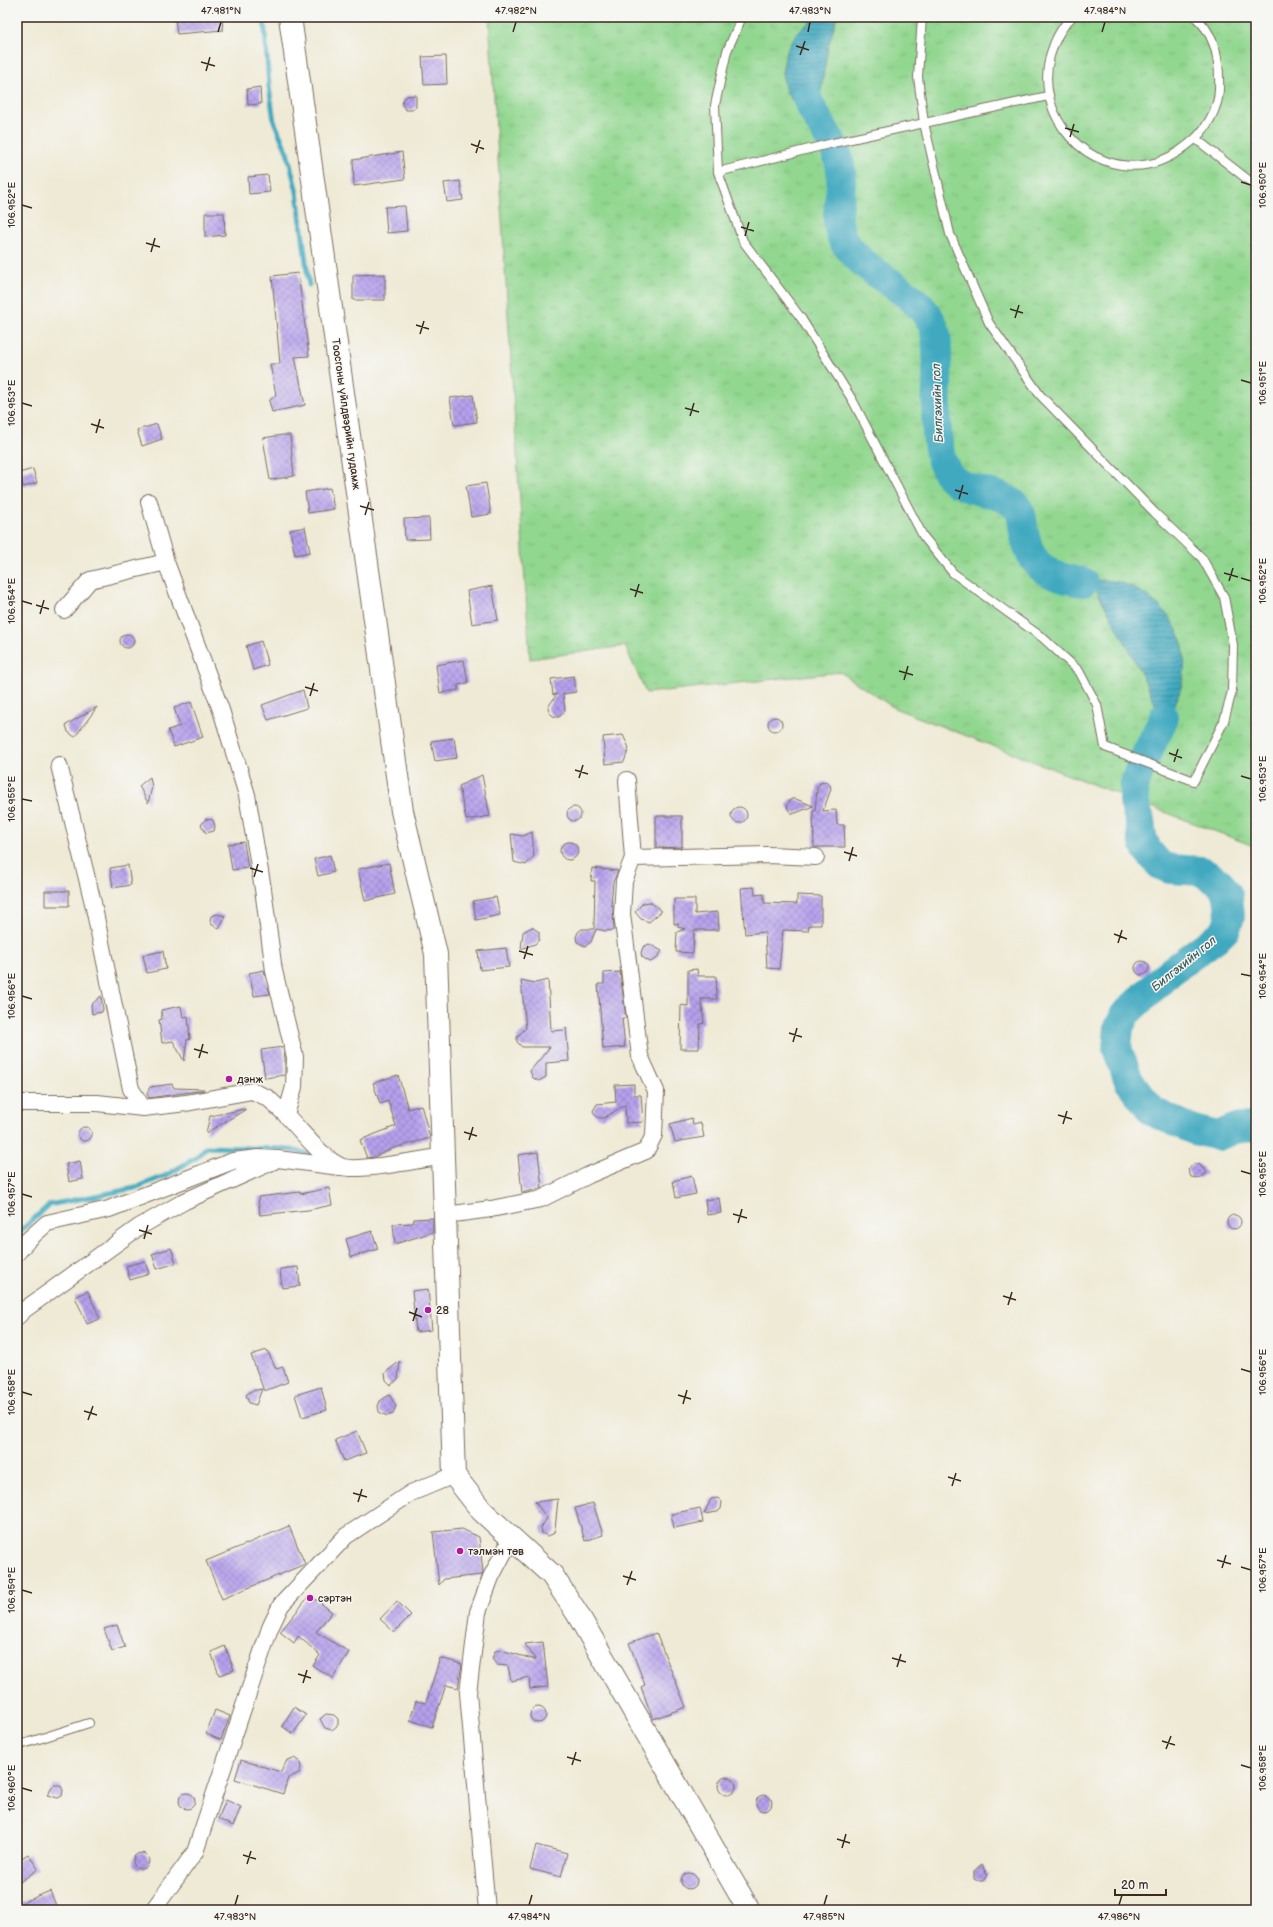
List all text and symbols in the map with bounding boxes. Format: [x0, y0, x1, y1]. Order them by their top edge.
text: 47.981°N [201, 5, 241, 17]
text: 47.982°N [495, 5, 537, 17]
text: 47.983°N [789, 5, 831, 17]
text: 47.984°N [1084, 5, 1126, 17]
text: 106.950°E [1257, 161, 1269, 208]
text: 106.952°E [6, 182, 18, 228]
street label: Тоосгоны үйлдвэрийн гудамж [329, 338, 363, 491]
text: 106.951°E [1257, 360, 1269, 405]
water label: Билгэхийн гол [929, 363, 947, 443]
text: 106.953°E [6, 379, 18, 426]
text: 106.952°E [1257, 558, 1269, 604]
text: 106.954°E [6, 577, 18, 624]
text: 106.953°E [1257, 755, 1269, 802]
text: 106.955°E [6, 776, 18, 822]
water label: Билгэхийн гол [1148, 933, 1220, 995]
text: 106.954°E [1257, 952, 1269, 999]
text: 106.956°E [6, 972, 18, 1019]
place label: дэнж [237, 1073, 264, 1086]
marker: дэнж [224, 1074, 234, 1084]
text: 106.955°E [1257, 1151, 1269, 1197]
text: 106.957°E [6, 1171, 18, 1217]
place label: 28 [436, 1304, 449, 1317]
marker: 28 [423, 1305, 433, 1315]
text: 106.956°E [1257, 1348, 1269, 1395]
text: 106.958°E [6, 1368, 18, 1415]
place label: тэлмэн төв [468, 1545, 524, 1558]
marker: тэлмэн төв [455, 1546, 465, 1556]
text: 106.957°E [1257, 1547, 1269, 1593]
text: 106.959°E [6, 1566, 18, 1613]
place label: сэртэн [318, 1592, 352, 1605]
marker: сэртэн [305, 1593, 315, 1603]
text: 106.958°E [1257, 1744, 1269, 1791]
text: 106.960°E [6, 1764, 18, 1811]
scale bar [1115, 1871, 1166, 1897]
text: 20 m [1121, 1878, 1148, 1893]
text: 47.983°N [214, 1911, 256, 1923]
text: 47.984°N [508, 1911, 550, 1923]
text: 47.985°N [803, 1911, 845, 1923]
text: 47.986°N [1098, 1911, 1140, 1923]

